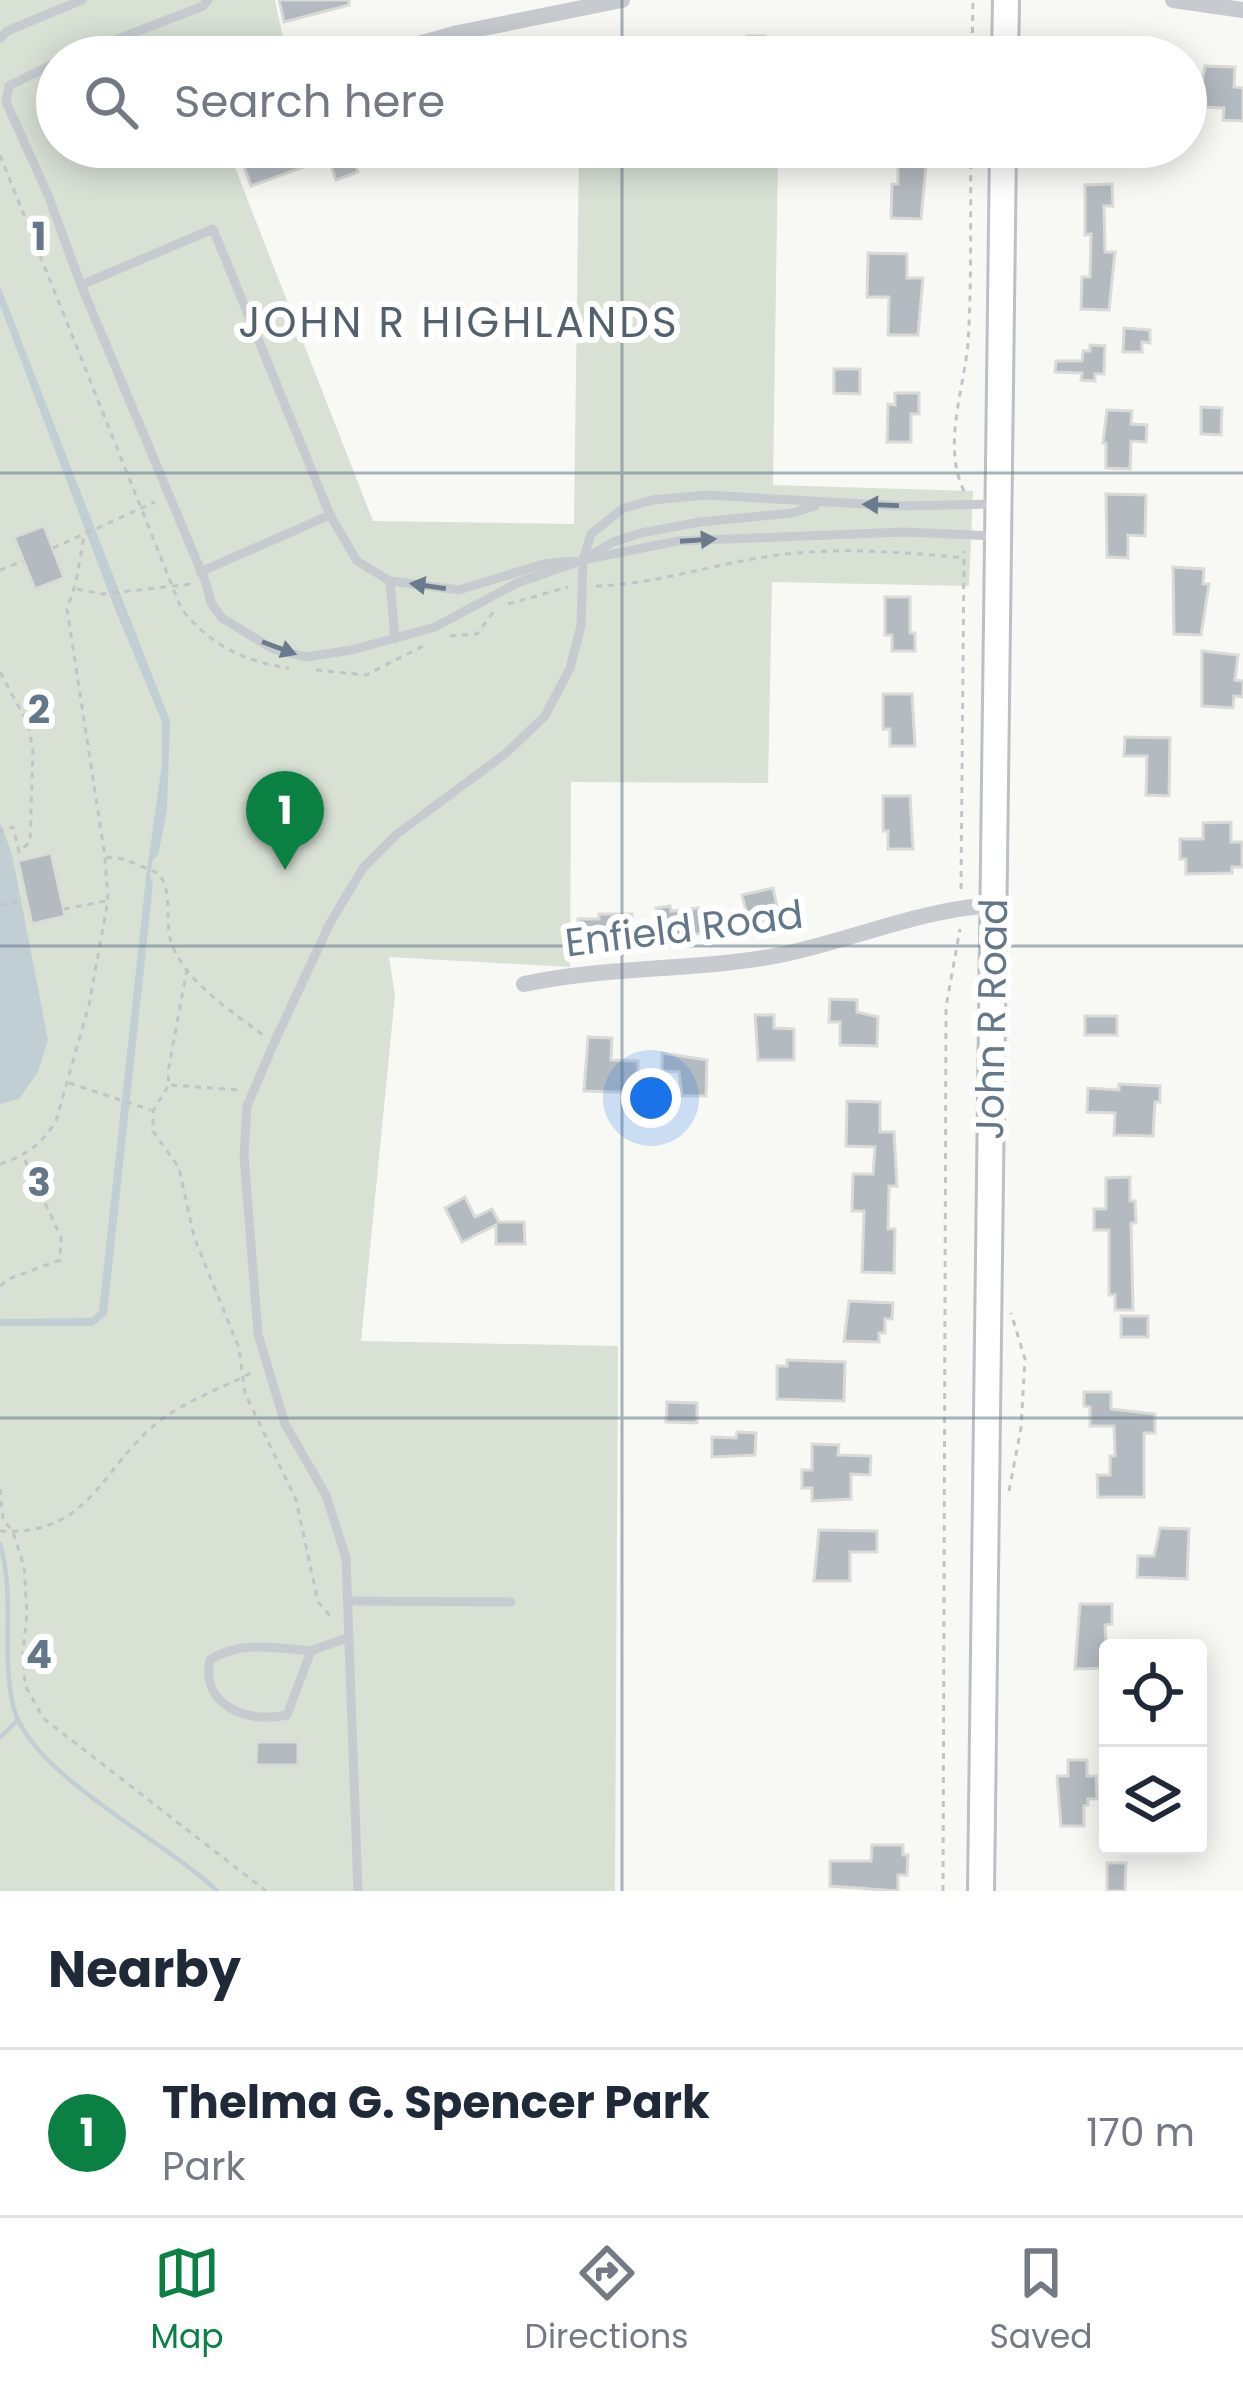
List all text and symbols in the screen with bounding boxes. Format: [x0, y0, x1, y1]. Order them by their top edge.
search box [36, 36, 1207, 168]
icon: search [78, 69, 144, 135]
text: Search here [174, 70, 445, 133]
text: 1 [32, 209, 46, 264]
district label: JOHN R HIGHLANDS [238, 293, 680, 352]
one-way arrow [861, 495, 899, 514]
one-way arrow [680, 531, 717, 550]
one-way arrow [409, 576, 447, 595]
one-way arrow [262, 640, 298, 658]
text: 2 [28, 682, 50, 737]
pin: 1 [246, 771, 324, 870]
street label: Enfield Road [562, 887, 806, 970]
street label: John R Road [962, 898, 1021, 1140]
your location [621, 1068, 681, 1128]
text: 3 [27, 1155, 51, 1210]
text: 4 [26, 1627, 52, 1682]
map controls [1099, 1639, 1207, 1855]
button: locate [1099, 1639, 1207, 1747]
button: layers [1099, 1747, 1207, 1855]
text: Nearby [48, 1933, 241, 2005]
text: Thelma G. Spencer Park [162, 2071, 710, 2134]
text: 1 [80, 2105, 94, 2160]
text: 170 m [1086, 2105, 1195, 2160]
text: Park [162, 2139, 246, 2194]
tab: Map [151, 2240, 224, 2362]
tab: Directions [525, 2240, 688, 2362]
tab: Saved [990, 2240, 1092, 2362]

